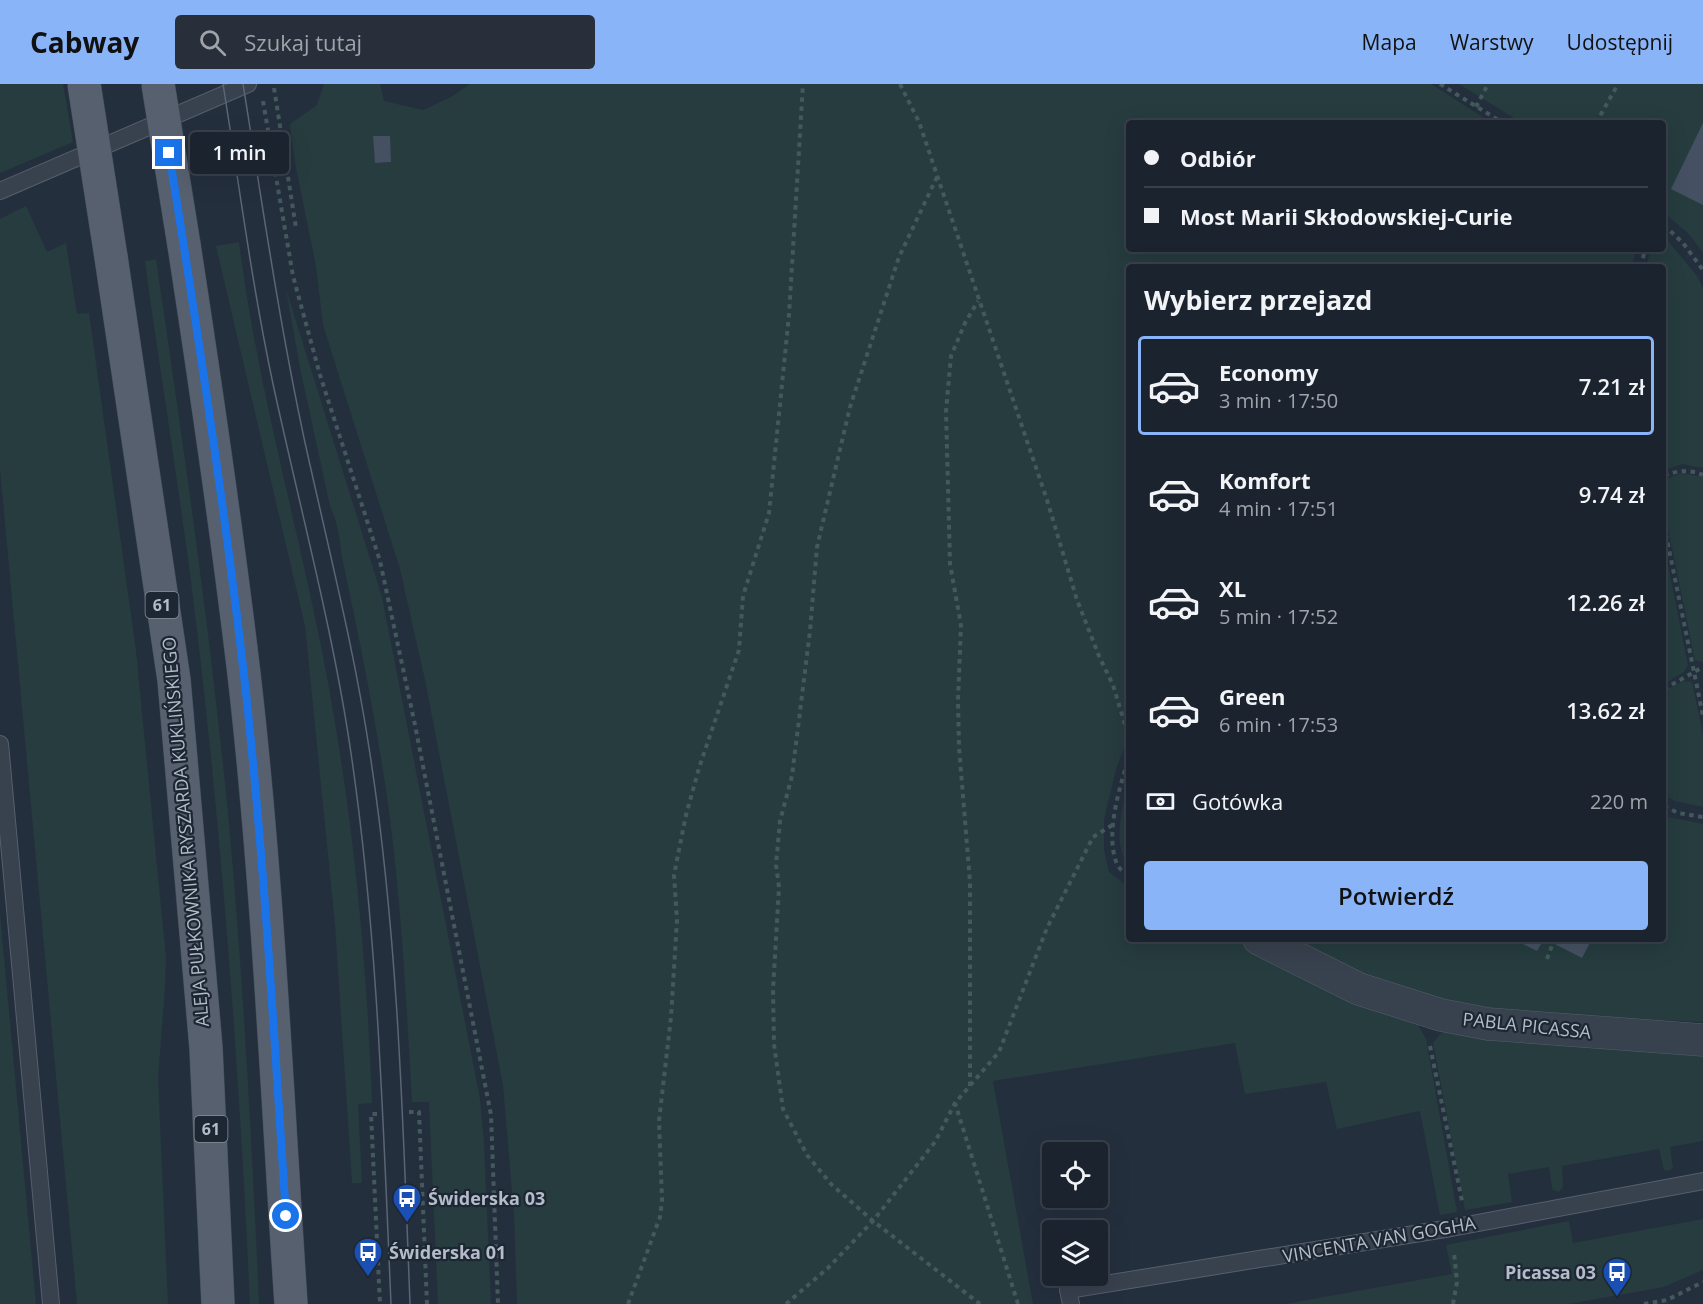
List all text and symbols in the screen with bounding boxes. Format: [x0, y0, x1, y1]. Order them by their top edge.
search box [175, 15, 595, 69]
text: Cabway [30, 23, 139, 61]
icon: search [196, 26, 229, 59]
text: Szukaj tutaj [244, 27, 362, 57]
text: Mapa [1362, 28, 1417, 56]
text: Warstwy [1450, 28, 1534, 56]
text: Udostępnij [1567, 28, 1673, 56]
callout: 1 min [190, 132, 289, 174]
route end [155, 139, 182, 166]
text: 1 min [213, 139, 267, 166]
text: Odbiór [1180, 143, 1256, 173]
text: Most Marii Skłodowskiej-Curie [1180, 201, 1512, 231]
text: Wybierz przejazd [1144, 281, 1372, 318]
text: Economy [1219, 357, 1318, 387]
icon: car [1147, 359, 1201, 413]
text: 7.21 zł [1579, 371, 1645, 401]
text: 3 min · 17:50 [1219, 387, 1338, 414]
text: Komfort [1219, 465, 1311, 495]
icon: car [1147, 467, 1201, 521]
text: 9.74 zł [1579, 479, 1645, 509]
text: 4 min · 17:51 [1219, 495, 1338, 522]
text: XL [1219, 573, 1246, 603]
icon: car [1147, 575, 1201, 629]
text: 12.26 zł [1566, 587, 1645, 617]
road number: 61 [146, 592, 178, 618]
text: 5 min · 17:52 [1219, 603, 1338, 630]
street label: ALEJA PUŁKOWNIKA RYSZARDA KUKLIŃSKIEGO [156, 636, 214, 1028]
text: Green [1219, 681, 1285, 711]
icon: car [1147, 683, 1201, 737]
text: 13.62 zł [1566, 695, 1645, 725]
text: 6 min · 17:53 [1219, 711, 1338, 738]
icon: cash [1144, 785, 1177, 818]
text: Gotówka [1192, 786, 1283, 816]
text: 220 m [1590, 788, 1648, 815]
button: Potwierdź [1144, 861, 1648, 930]
street label: PABLA PICASSA [1462, 1006, 1593, 1044]
road number: 61 [194, 1116, 228, 1142]
map controls [1042, 1142, 1108, 1286]
button: locate [1042, 1142, 1108, 1208]
bus stop icon: Świderska 03 [391, 1182, 423, 1224]
place label: Świderska 03 [428, 1186, 545, 1210]
route start [272, 1202, 299, 1229]
street label: VINCENTA VAN GOGHA [1281, 1210, 1478, 1268]
button: layers [1042, 1220, 1108, 1286]
bus stop icon: Świderska 01 [352, 1236, 384, 1278]
place label: Świderska 01 [389, 1240, 506, 1264]
bus stop icon: Picassa 03 [1601, 1256, 1633, 1298]
place label: Picassa 03 [1505, 1260, 1596, 1284]

